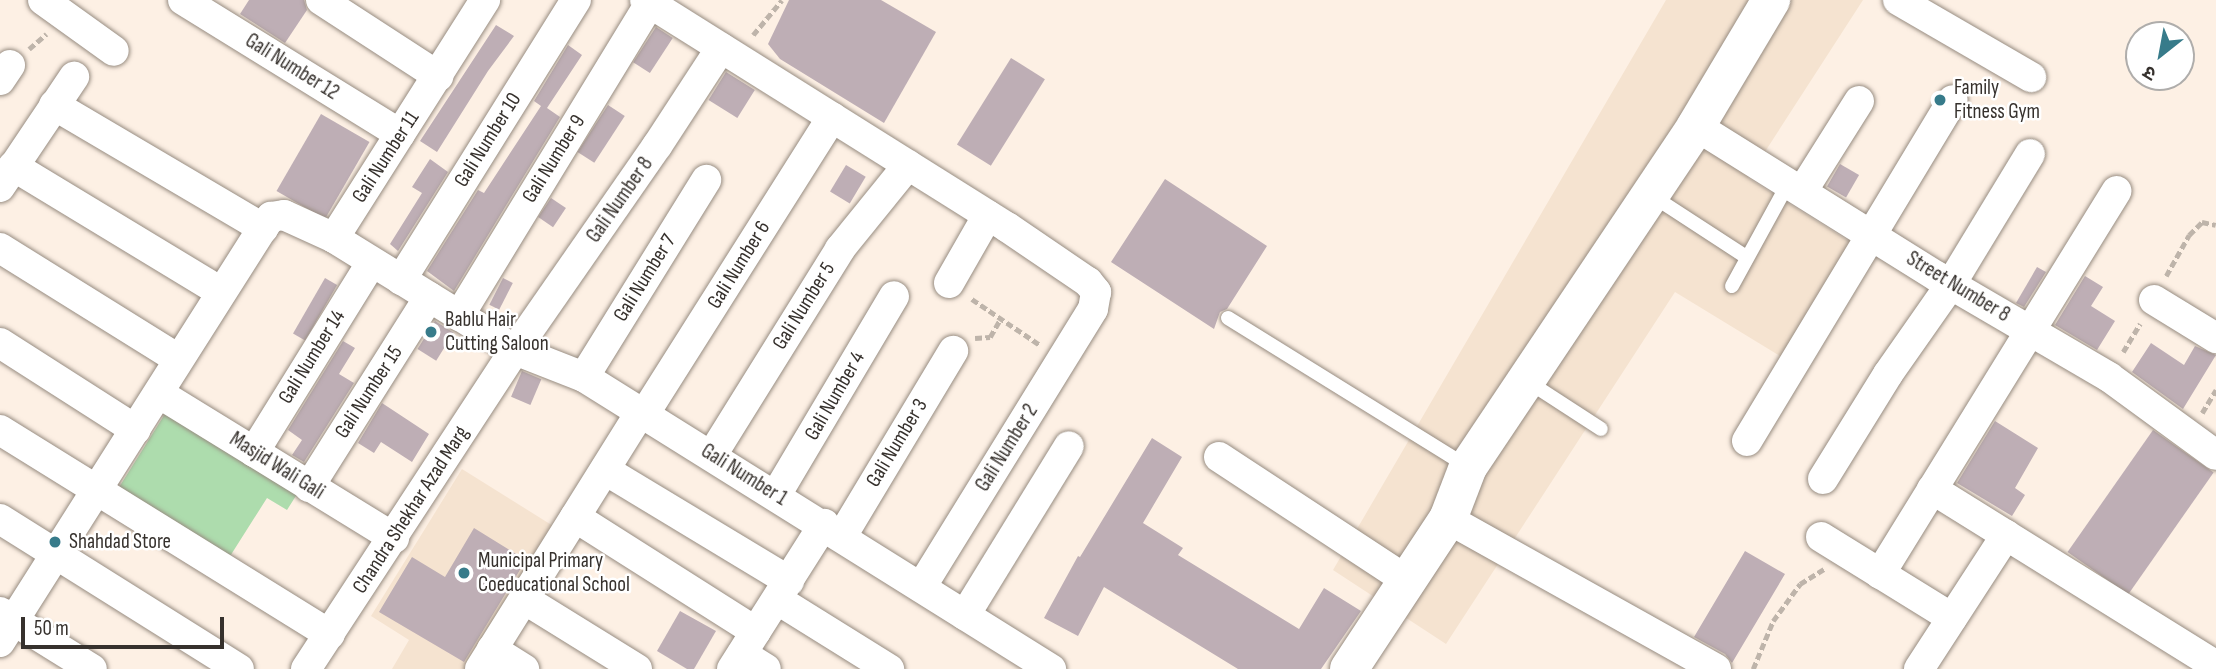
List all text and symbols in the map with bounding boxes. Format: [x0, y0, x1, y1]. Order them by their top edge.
north arrow [2125, 21, 2195, 91]
street label: Gali Number 12 [240, 28, 344, 106]
text: उ [2139, 60, 2161, 85]
place label: Family Fitness Gym [1954, 75, 2040, 125]
street label: Gali Number 10 [449, 88, 527, 192]
marker: Family Fitness Gym [1932, 92, 1948, 108]
street label: Gali Number 11 [347, 106, 425, 208]
street label: Gali Number 9 [517, 110, 591, 208]
street label: Gali Number 8 [581, 152, 659, 248]
street label: Gali Number 6 [702, 216, 776, 314]
street label: Gali Number 7 [608, 230, 682, 326]
street label: Street Number 8 [1902, 246, 2014, 328]
street label: Gali Number 5 [767, 258, 841, 354]
street label: Gali Number 14 [273, 306, 351, 408]
place label: Bablu Hair Cutting Saloon [445, 307, 549, 357]
marker: Bablu Hair Cutting Saloon [423, 324, 439, 340]
street label: Gali Number 15 [330, 341, 408, 443]
street label: Gali Number 4 [800, 347, 870, 445]
street label: Gali Number 3 [861, 394, 933, 492]
street label: Gali Number 2 [970, 400, 1044, 496]
street label: Chandra Shekhar Azad Marg [348, 422, 474, 598]
street label: Masjid Wali Gali [225, 427, 329, 505]
street label: Gali Number 1 [696, 439, 792, 511]
place label: Shahdad Store [69, 529, 171, 555]
marker: Shahdad Store [47, 534, 63, 550]
place label: Municipal Primary Coeducational School [478, 548, 630, 598]
marker: Municipal Primary Coeducational School [456, 565, 472, 581]
scale bar [24, 602, 228, 646]
text: 50 m [34, 616, 69, 641]

